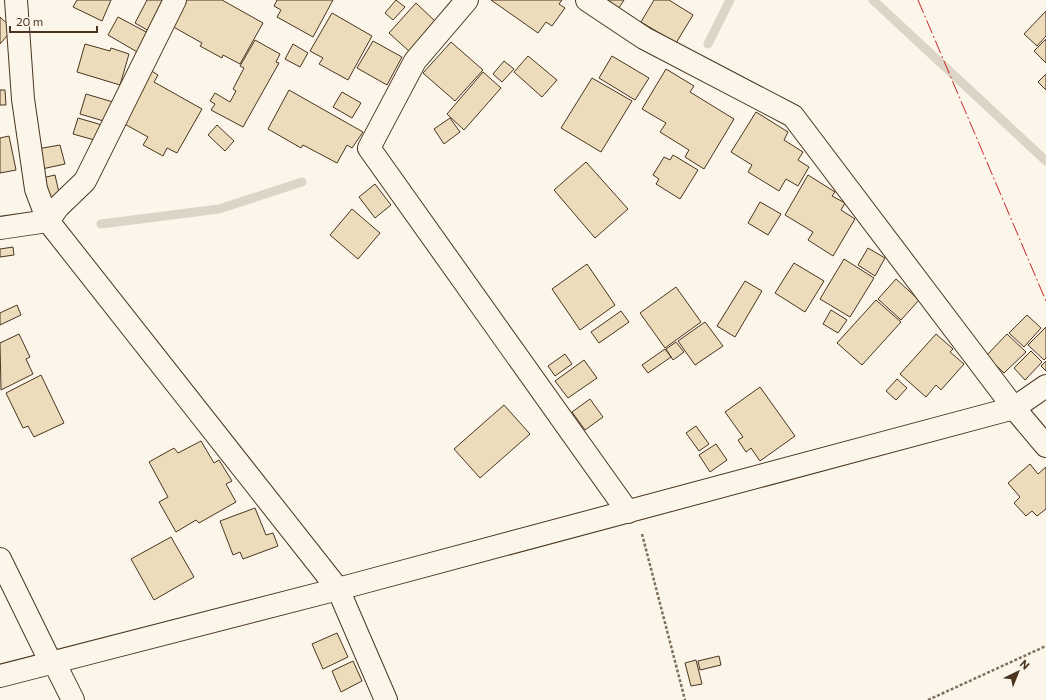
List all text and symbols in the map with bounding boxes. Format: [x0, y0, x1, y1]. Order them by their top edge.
scale bar [10, 8, 97, 34]
text: 20 m [16, 14, 43, 28]
north arrow [998, 652, 1038, 692]
text: N [1018, 657, 1033, 672]

